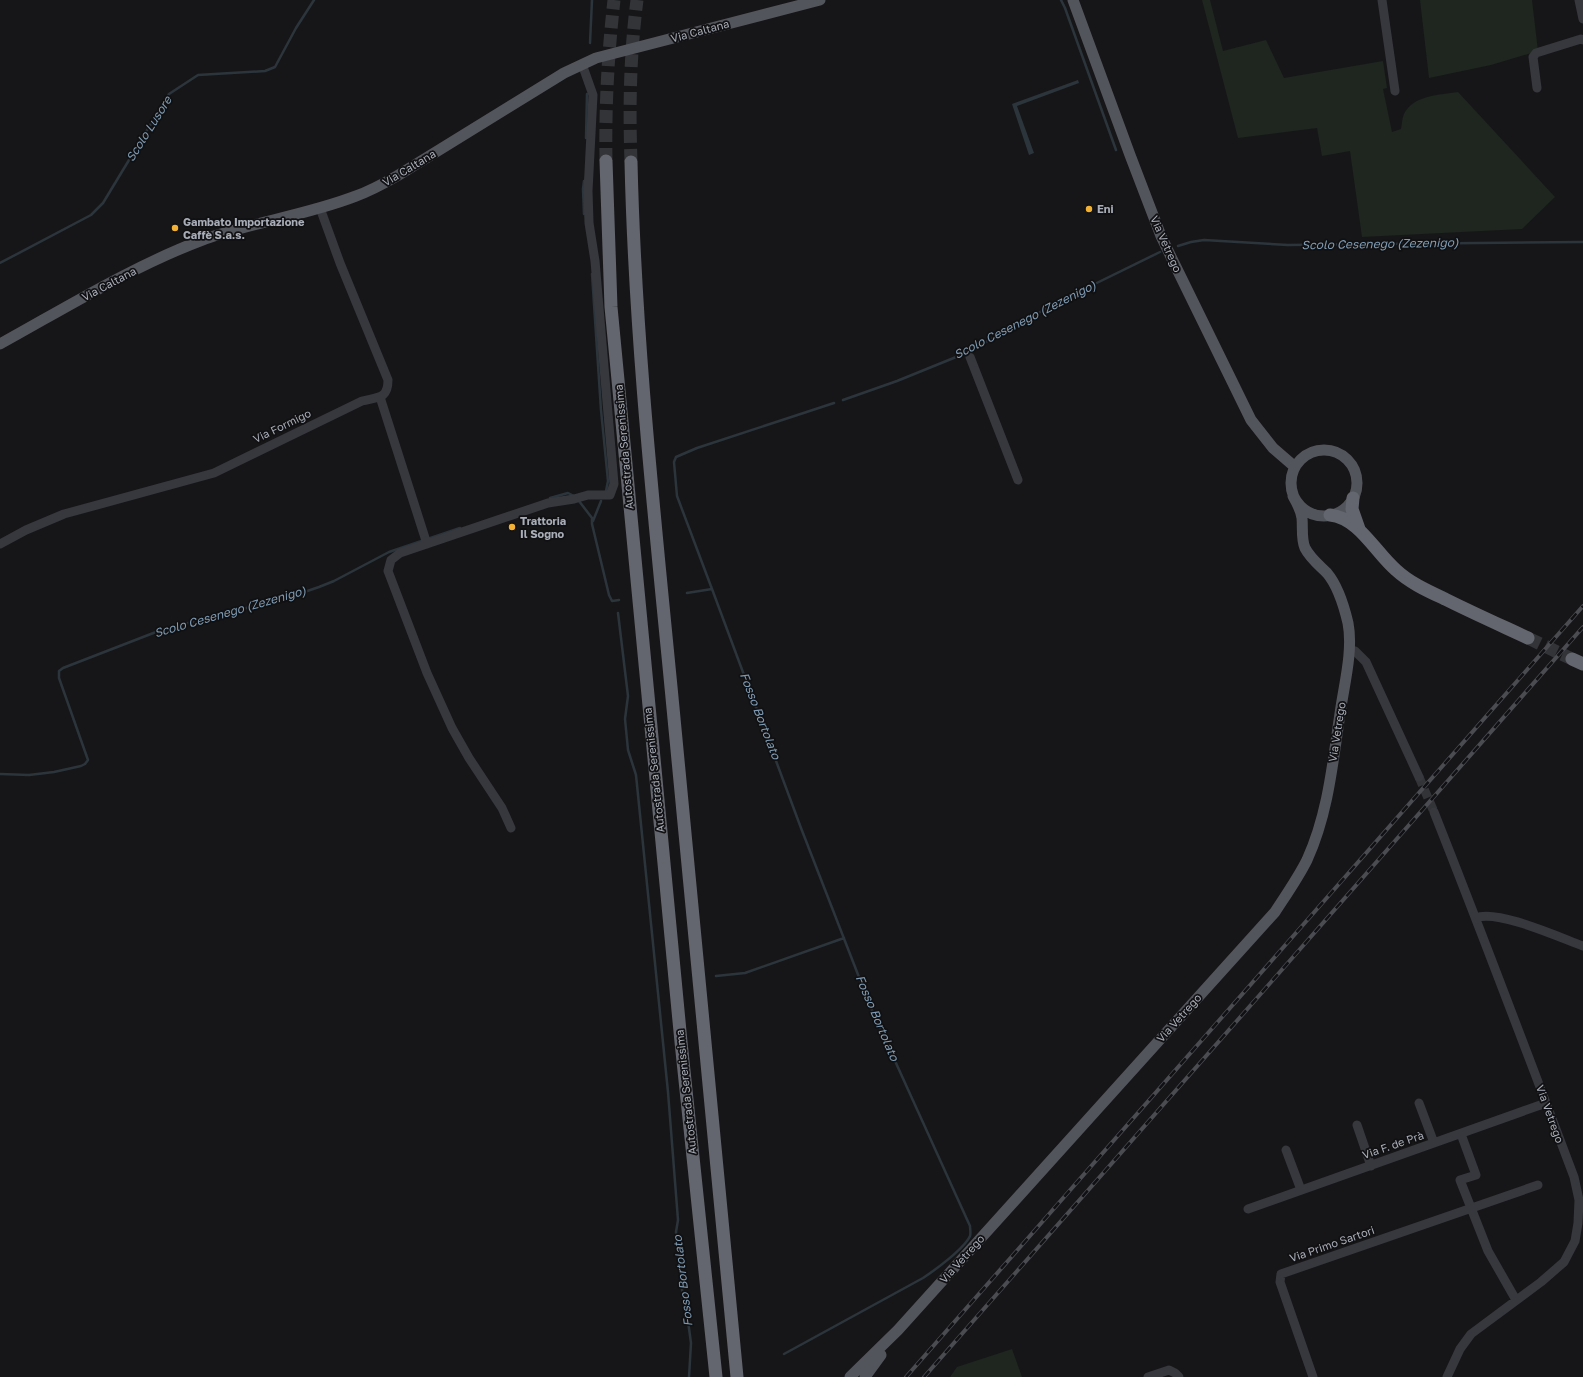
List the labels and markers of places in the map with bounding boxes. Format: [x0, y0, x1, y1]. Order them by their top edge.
place label: Eni [1097, 202, 1114, 215]
marker: Eni [1084, 204, 1094, 214]
place label: Gambato Importazione Caffè S.a.s. [183, 215, 305, 241]
marker: Gambato Importazione Caffè S.a.s. [170, 223, 180, 233]
place label: Trattoria Il Sogno [520, 514, 566, 540]
marker: Trattoria Il Sogno [507, 522, 517, 532]

